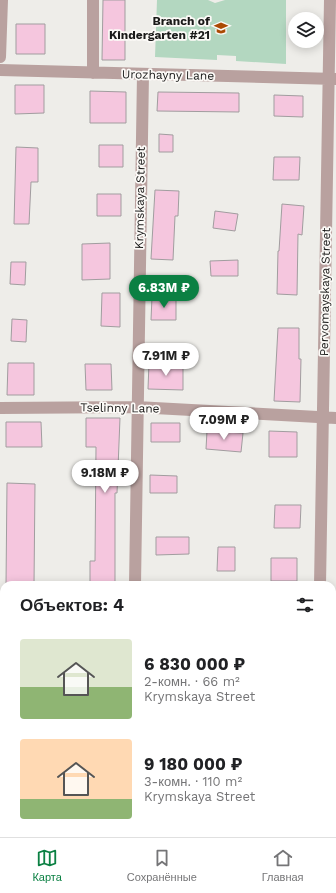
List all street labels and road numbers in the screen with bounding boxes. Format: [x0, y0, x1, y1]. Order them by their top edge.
street label: Urozhayny Lane [122, 67, 214, 83]
street label: Krymskaya Street [132, 147, 148, 249]
street label: Pervomayskaya Street [317, 228, 333, 356]
street label: Tselinny Lane [80, 400, 160, 416]

